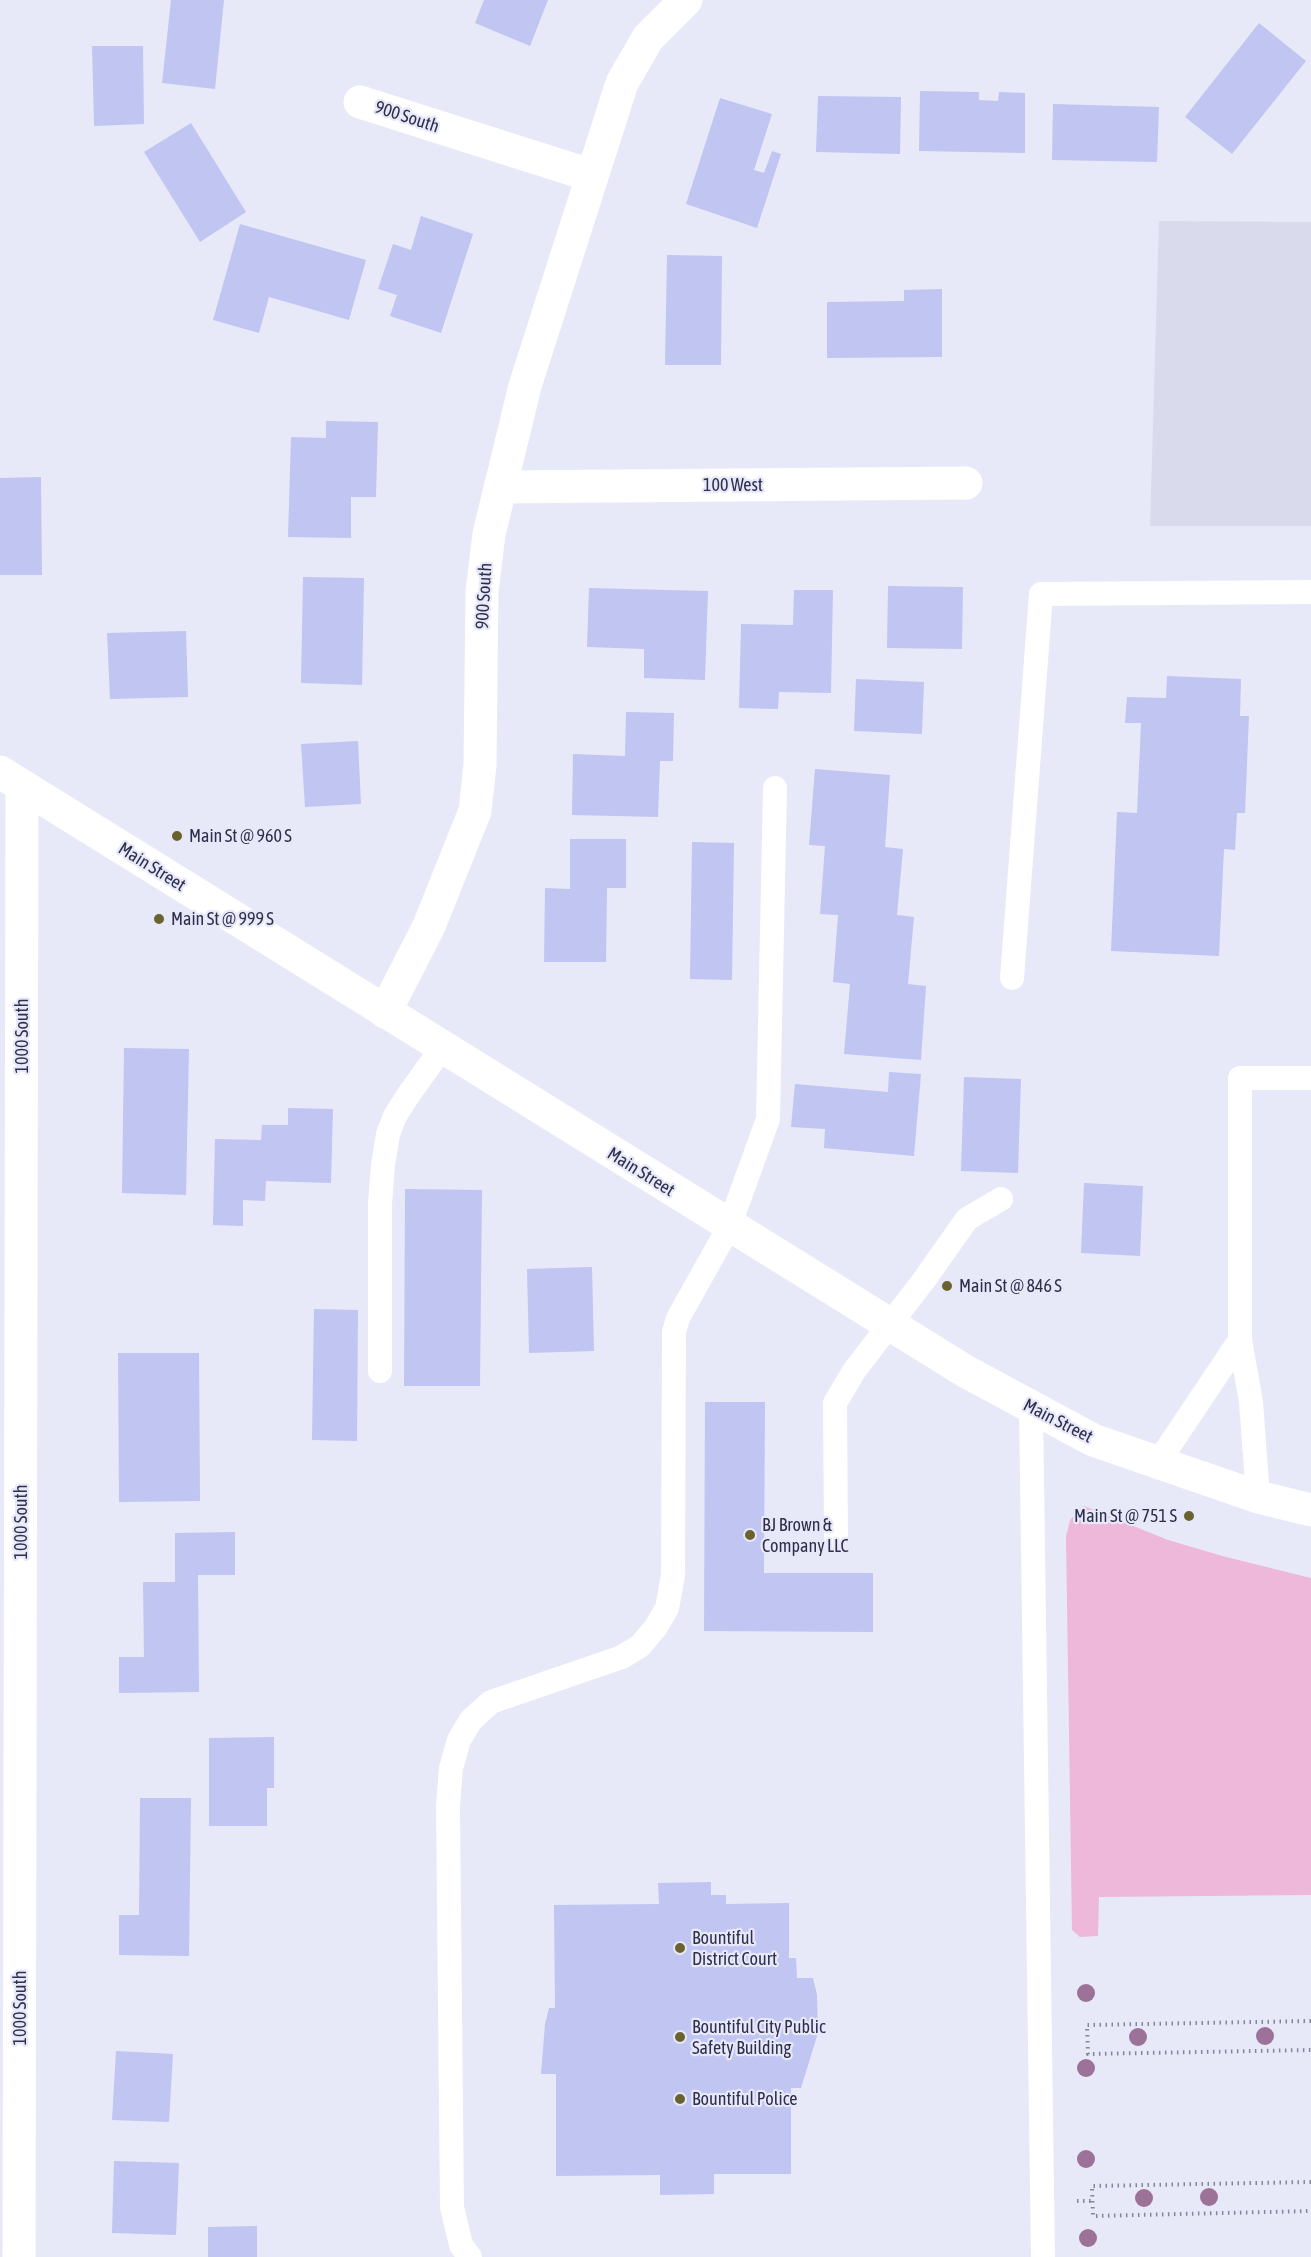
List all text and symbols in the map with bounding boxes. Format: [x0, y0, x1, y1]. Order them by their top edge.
street label: 900 South [372, 96, 442, 138]
street label: 100 West [703, 474, 763, 496]
street label: 900 South [471, 562, 497, 630]
place label: Main St @ 960 S [189, 825, 292, 847]
marker: Main St @ 960 S [170, 829, 184, 843]
street label: Main Street [114, 838, 190, 896]
place label: Main St @ 999 S [171, 908, 274, 930]
marker: Main St @ 999 S [152, 912, 166, 926]
street label: 1000 South [11, 999, 33, 1073]
street label: Main Street [603, 1143, 679, 1201]
place label: Main St @ 846 S [959, 1275, 1062, 1297]
marker: Main St @ 846 S [940, 1279, 954, 1293]
street label: Main Street [1020, 1394, 1096, 1448]
street label: 1000 South [10, 1485, 32, 1559]
place label: Main St @ 751 S [1074, 1505, 1177, 1527]
marker: Main St @ 751 S [1182, 1509, 1196, 1523]
place label: BJ Brown & Company LLC [762, 1514, 849, 1556]
marker: BJ Brown & Company LLC [743, 1528, 757, 1542]
place label: Bountiful District Court [692, 1927, 777, 1970]
marker: Bountiful District Court [673, 1941, 687, 1955]
street label: 1000 South [9, 1971, 31, 2045]
place label: Bountiful City Public Safety Building [692, 2016, 826, 2058]
marker: Bountiful City Public Safety Building [673, 2030, 687, 2044]
place label: Bountiful Police [692, 2088, 797, 2110]
marker: Bountiful Police [673, 2092, 687, 2106]

